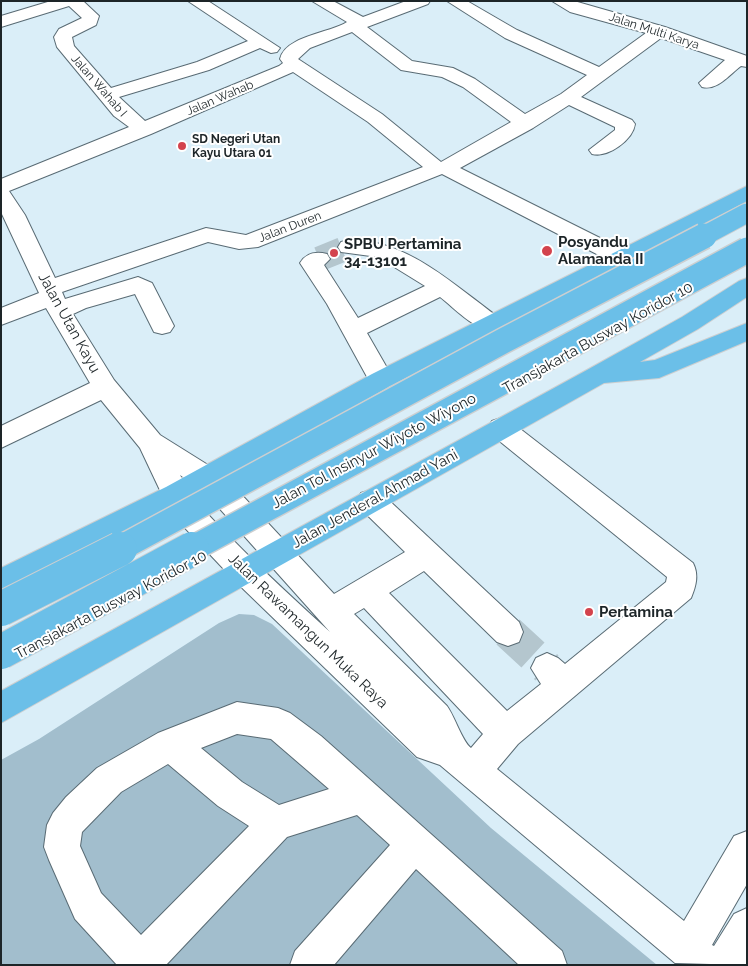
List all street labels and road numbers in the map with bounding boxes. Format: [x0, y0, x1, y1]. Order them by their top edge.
street label: Jalan Multi Karya [607, 10, 701, 52]
street label: Jalan Wahab I [68, 52, 130, 120]
street label: Jalan Wahab [184, 77, 256, 119]
street label: Jalan Duren [257, 208, 323, 246]
street label: Jalan Utan Kayu [34, 270, 104, 376]
street label: Transjakarta Busway Koridor 10 [500, 278, 696, 398]
street label: Jalan Tol Insinyur Wiyoto Wiyono [269, 389, 479, 513]
street label: Jalan Jenderal Ahmad Yani [289, 446, 461, 552]
street label: Transjakarta Busway Koridor 10 [12, 547, 210, 663]
street label: Jalan Rawamangun Muka Raya [224, 550, 392, 712]

